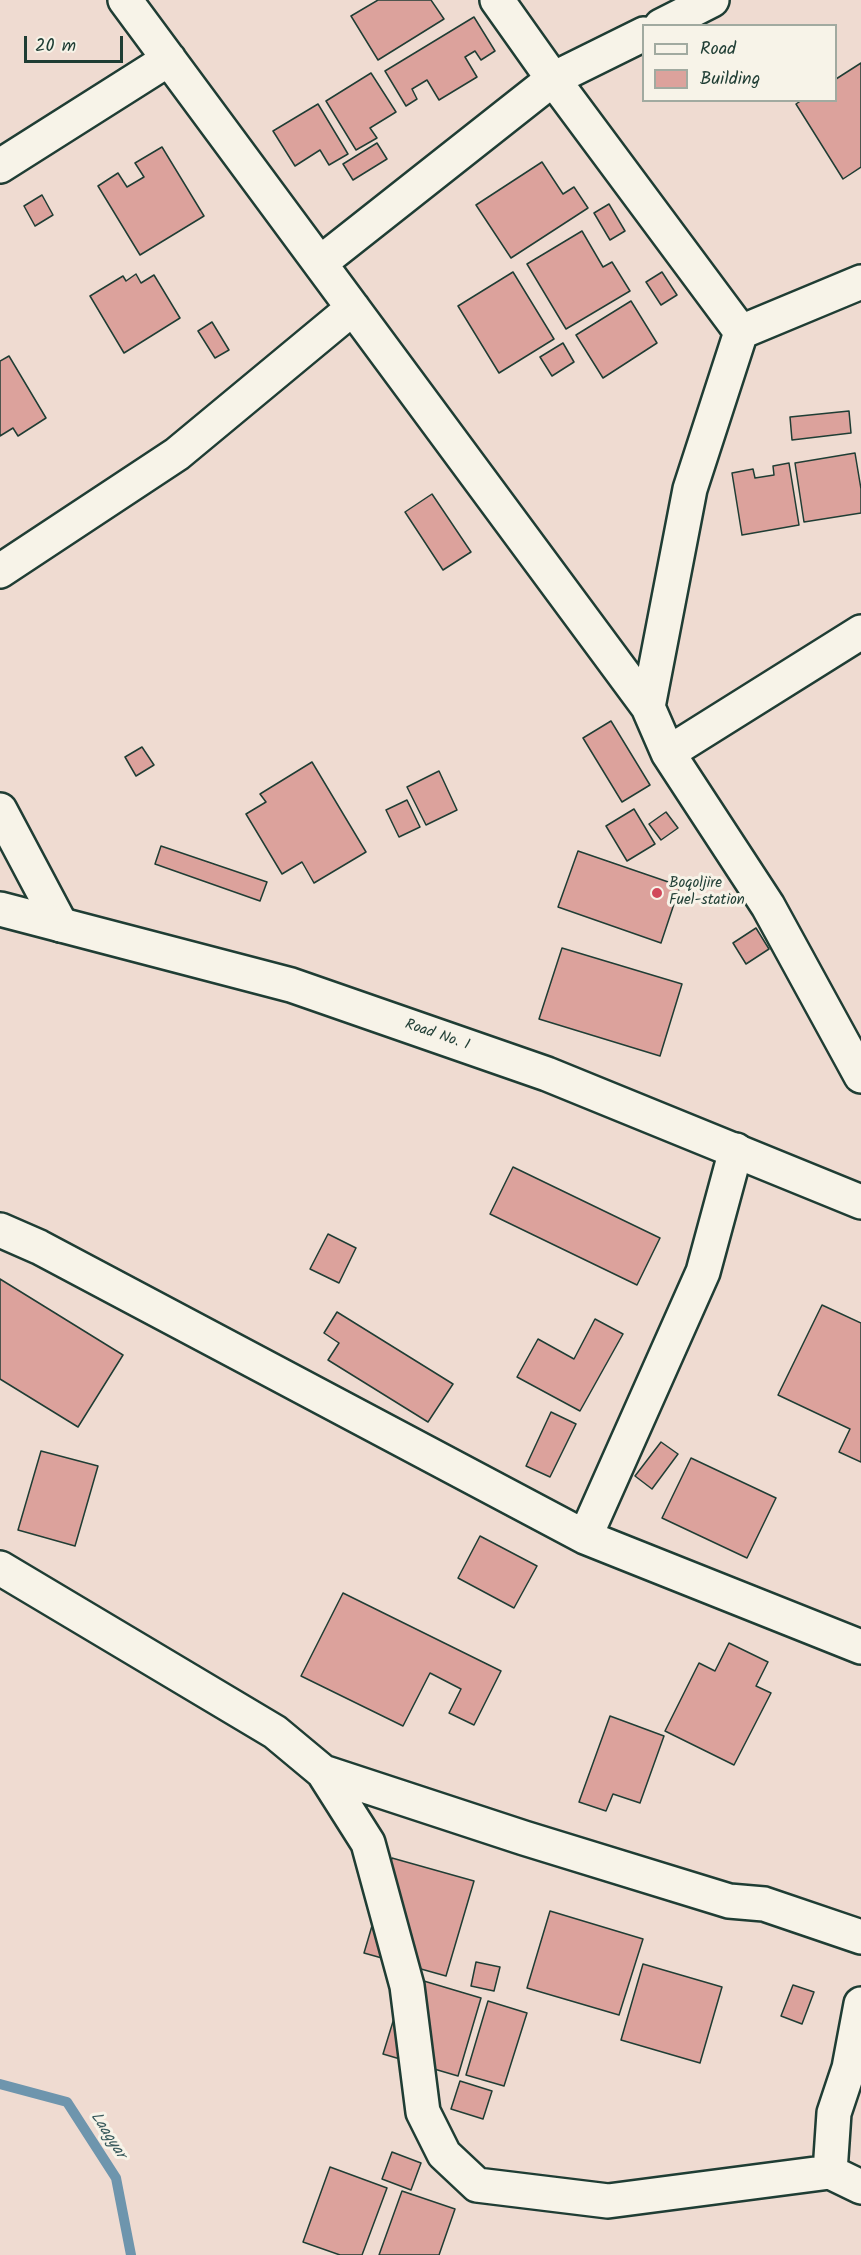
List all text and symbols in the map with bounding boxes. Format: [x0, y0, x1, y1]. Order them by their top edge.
scale bar [27, 24, 126, 62]
legend [642, 24, 837, 102]
text: 20 m [35, 32, 76, 61]
text: Road [700, 35, 736, 64]
text: Building [700, 65, 760, 94]
place label: Boqoljire Fuel-station [669, 875, 745, 910]
marker: Boqoljire Fuel-station [650, 886, 664, 900]
street label: Road No. 1 [402, 1017, 472, 1055]
water label: Laagyar [85, 2109, 129, 2163]

